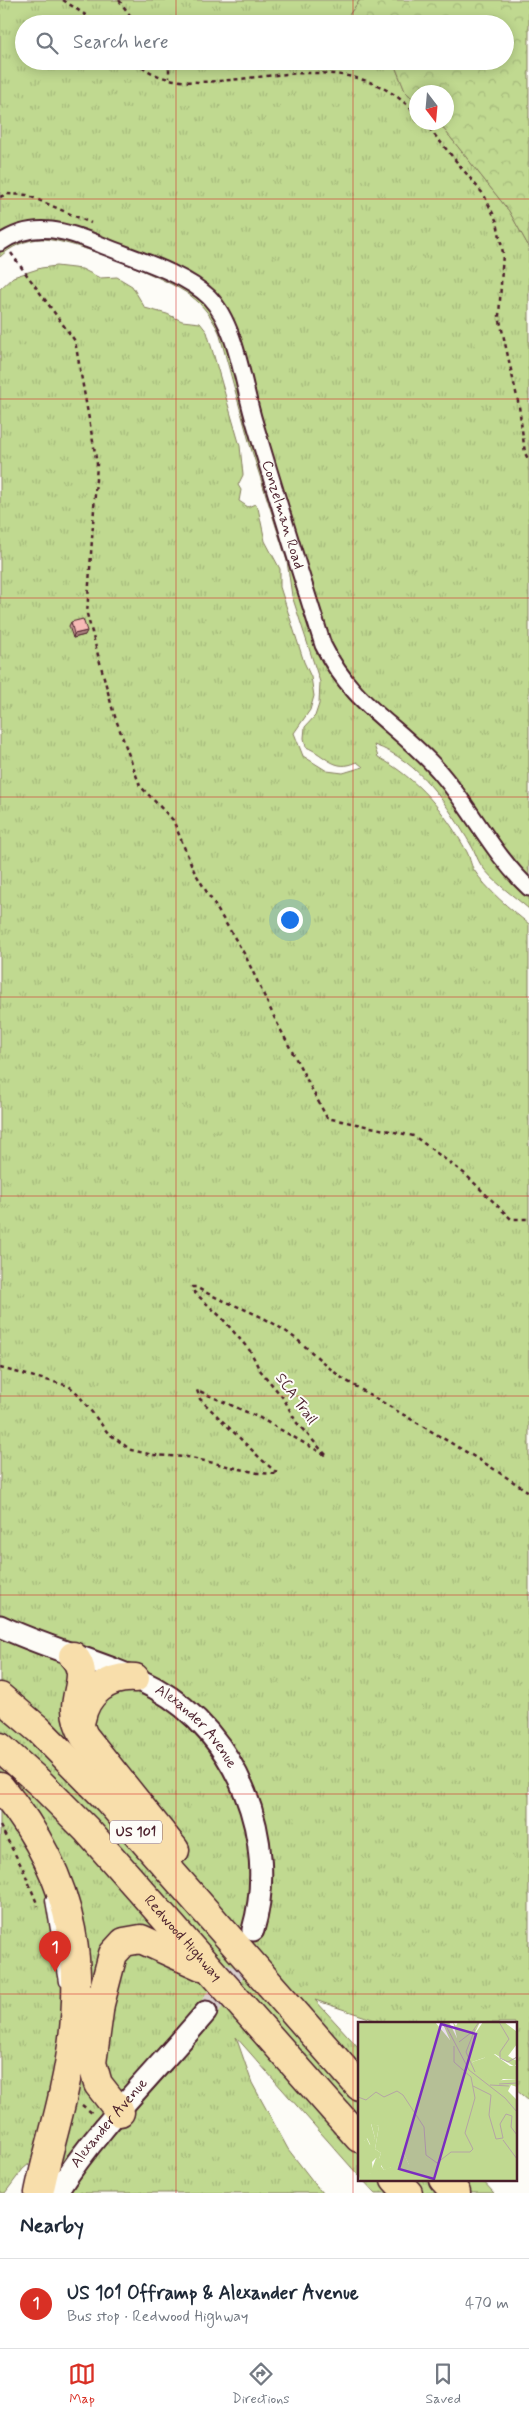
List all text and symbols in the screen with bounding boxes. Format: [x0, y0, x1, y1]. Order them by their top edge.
search box [15, 15, 514, 70]
icon: search [33, 29, 61, 57]
text: Search here [73, 30, 169, 55]
north arrow [409, 85, 454, 130]
street label: Conzelman Road [256, 458, 309, 572]
your location [277, 907, 303, 933]
street label: SCA Trail [271, 1369, 322, 1429]
street label: Alexander Avenue [151, 1680, 242, 1772]
road number: US 101 [110, 1820, 162, 1844]
street label: Redwood Highway [139, 1891, 226, 1986]
pin: 1 [39, 1931, 71, 1972]
inset map [358, 2022, 516, 2180]
street label: Alexander Avenue [66, 2074, 153, 2172]
text: Nearby [20, 2212, 84, 2240]
text: US 101 Offramp & Alexander Avenue [67, 2281, 359, 2306]
text: 1 [32, 2293, 40, 2314]
text: 470 m [465, 2293, 509, 2314]
text: Bus stop · Redwood Highway [67, 2306, 248, 2327]
tab: Map [68, 2360, 96, 2408]
tab: Directions [232, 2360, 290, 2408]
tab: Saved [426, 2360, 461, 2408]

